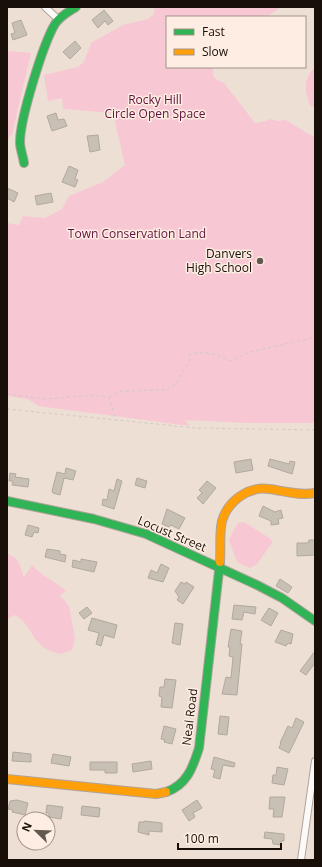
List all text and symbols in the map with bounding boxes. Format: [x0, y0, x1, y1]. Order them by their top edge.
legend [166, 16, 306, 68]
text: Fast [202, 23, 225, 40]
text: Slow [202, 43, 229, 60]
park label: Rocky Hill Circle Open Space [104, 91, 206, 122]
park label: Town Conservation Land [68, 225, 206, 242]
place label: Danvers High School [186, 245, 252, 276]
marker: Danvers High School [255, 256, 265, 266]
street label: Locust Street [135, 511, 209, 556]
street label: Neal Road [178, 687, 201, 746]
north arrow [16, 811, 56, 851]
text: N [18, 820, 35, 834]
scale bar [178, 825, 281, 851]
text: 100 m [184, 830, 219, 847]

